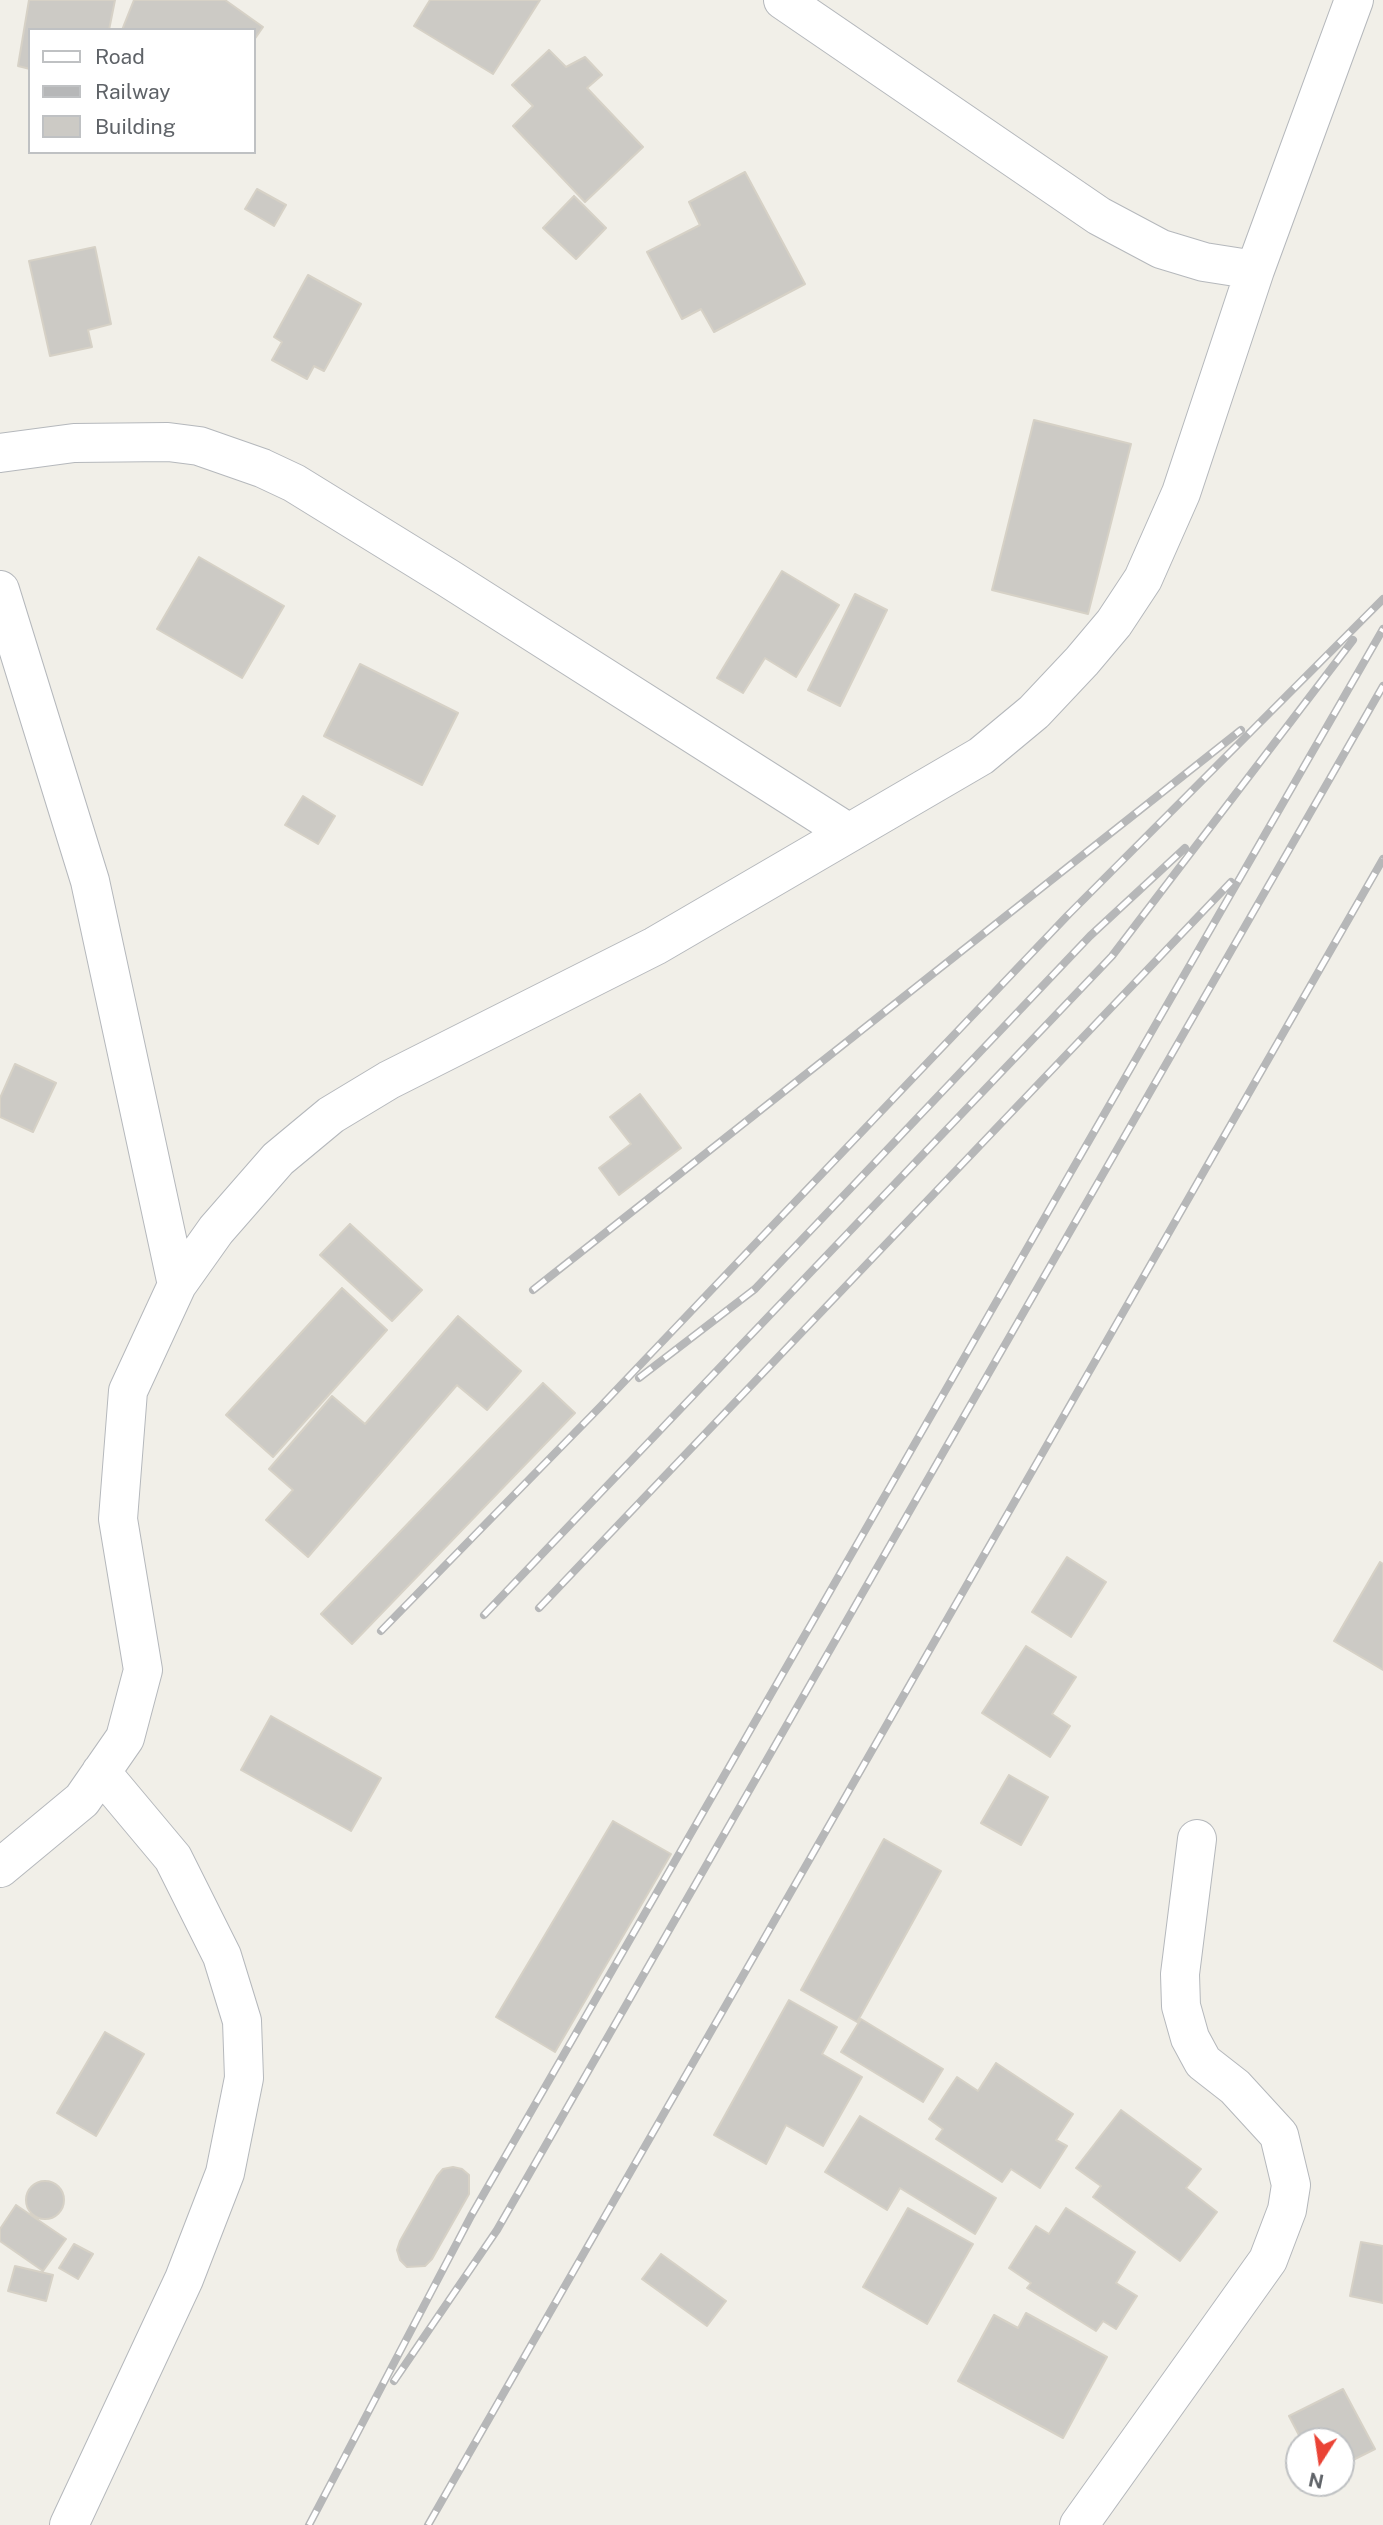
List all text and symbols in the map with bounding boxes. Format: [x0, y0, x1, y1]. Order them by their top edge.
legend [28, 28, 256, 154]
text: Road [95, 44, 145, 69]
text: Railway [95, 79, 171, 104]
text: Building [95, 114, 176, 139]
north arrow [1285, 2427, 1355, 2497]
text: N [1307, 2468, 1326, 2493]

